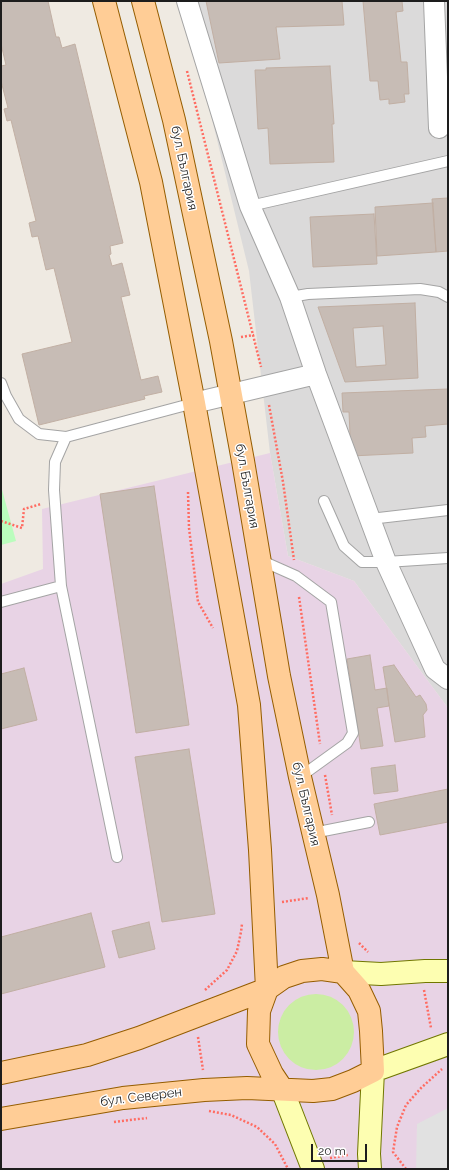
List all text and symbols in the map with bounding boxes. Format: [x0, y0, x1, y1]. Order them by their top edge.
street label: бул. България [167, 124, 201, 212]
street label: бул. България [232, 442, 262, 530]
street label: бул. България [289, 760, 323, 848]
street label: бул. Северен [99, 1084, 183, 1110]
scale bar [313, 1136, 369, 1162]
text: 20 m [318, 1144, 346, 1158]

